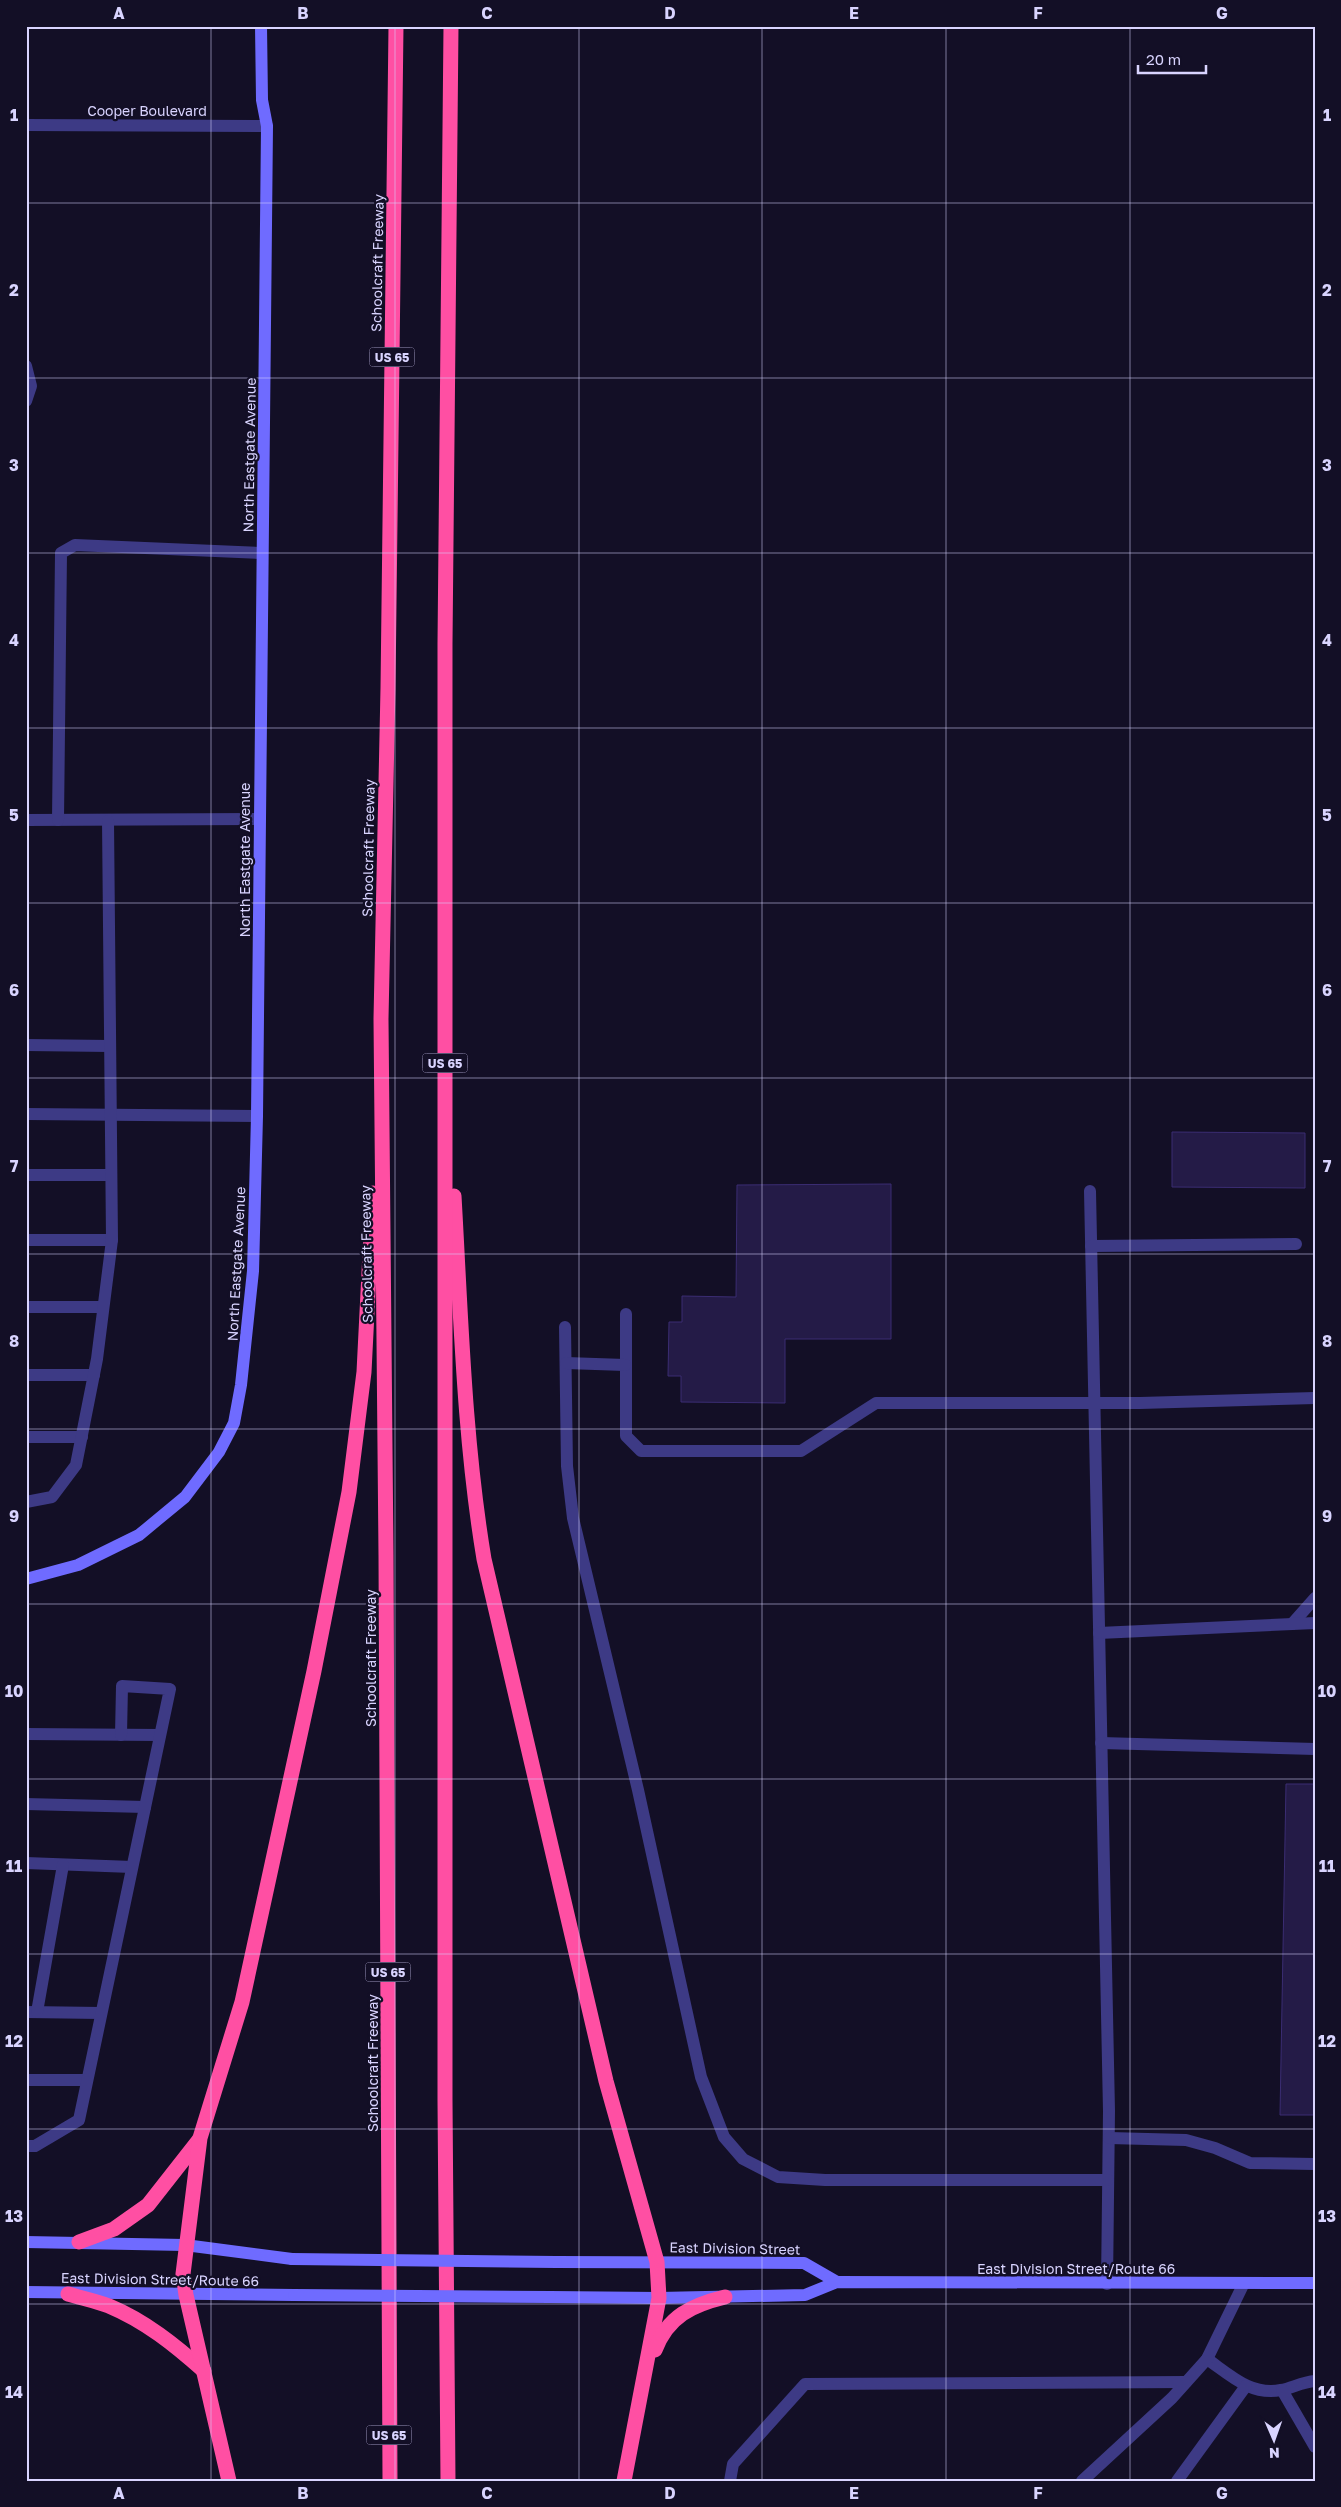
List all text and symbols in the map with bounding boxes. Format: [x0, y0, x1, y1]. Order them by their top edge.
text: A [113, 3, 125, 23]
text: B [297, 3, 309, 23]
text: C [481, 3, 493, 23]
text: D [664, 3, 676, 23]
text: E [849, 3, 859, 23]
text: F [1033, 3, 1043, 23]
text: G [1216, 3, 1228, 23]
scale bar [1138, 42, 1206, 74]
text: 20 m [1146, 50, 1181, 68]
street label: Cooper Boulevard [87, 102, 207, 119]
text: 1 [10, 105, 18, 125]
text: 1 [1323, 105, 1331, 125]
street label: Schoolcraft Freeway [367, 194, 387, 332]
text: 2 [9, 280, 19, 300]
text: 2 [1322, 280, 1332, 300]
road number: US 65 [370, 348, 414, 367]
street label: North Eastgate Avenue [239, 377, 259, 533]
text: 3 [9, 455, 19, 475]
text: 3 [1322, 455, 1332, 475]
text: 4 [9, 630, 19, 650]
text: 4 [1322, 630, 1332, 650]
street label: Schoolcraft Freeway [358, 779, 378, 917]
street label: North Eastgate Avenue [236, 783, 253, 937]
text: 5 [9, 805, 19, 825]
text: 5 [1322, 805, 1332, 825]
text: 6 [9, 980, 19, 1000]
text: 6 [1322, 980, 1332, 1000]
road number: US 65 [422, 1054, 468, 1072]
text: 7 [10, 1156, 19, 1176]
text: 7 [1323, 1156, 1332, 1176]
street label: Schoolcraft Freeway [356, 1185, 376, 1323]
street label: North Eastgate Avenue [223, 1186, 249, 1342]
text: 8 [9, 1331, 19, 1351]
text: 8 [1322, 1331, 1332, 1351]
text: 9 [9, 1506, 19, 1526]
text: 9 [1322, 1506, 1332, 1526]
street label: Schoolcraft Freeway [362, 1589, 379, 1727]
text: 10 [5, 1681, 23, 1701]
text: 10 [1318, 1681, 1336, 1701]
text: 11 [6, 1856, 22, 1876]
text: 11 [1319, 1856, 1335, 1876]
road number: US 65 [366, 1962, 410, 1981]
street label: Schoolcraft Freeway [364, 1994, 381, 2132]
text: 12 [5, 2031, 23, 2051]
text: 12 [1318, 2031, 1336, 2051]
text: 13 [5, 2206, 23, 2226]
text: 13 [1318, 2206, 1336, 2226]
street label: East Division Street [669, 2238, 801, 2258]
street label: East Division Street/Route 66 [977, 2260, 1175, 2277]
street label: East Division Street/Route 66 [61, 2269, 259, 2289]
text: 14 [5, 2382, 23, 2402]
text: 14 [1318, 2382, 1336, 2402]
north arrow [1248, 2414, 1298, 2464]
road number: US 65 [366, 2426, 412, 2444]
text: N [1269, 2445, 1280, 2462]
text: A [113, 2483, 125, 2503]
text: B [297, 2483, 309, 2503]
text: C [481, 2483, 493, 2503]
text: D [664, 2483, 676, 2503]
text: E [849, 2483, 859, 2503]
text: F [1033, 2483, 1043, 2503]
text: G [1216, 2483, 1228, 2503]

